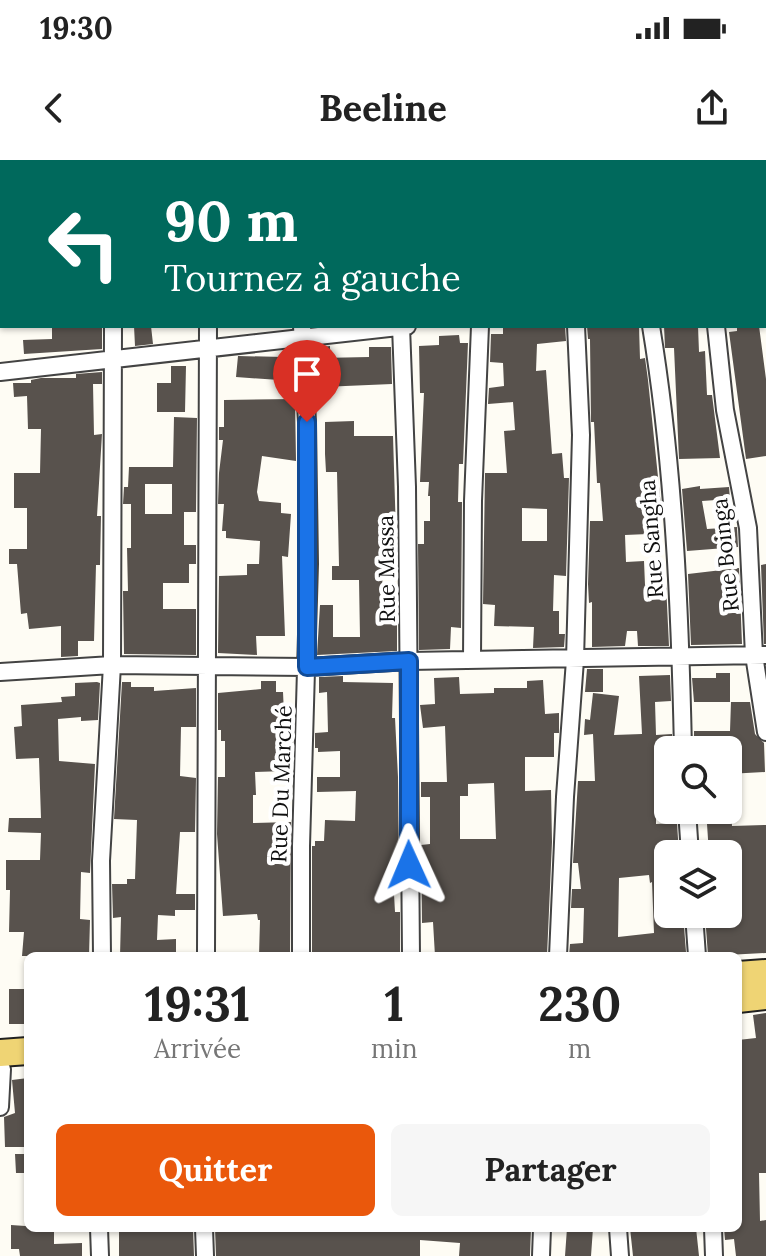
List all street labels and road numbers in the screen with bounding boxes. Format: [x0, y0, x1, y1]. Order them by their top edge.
street label: Rue Sangha [633, 479, 669, 599]
street label: Rue Boinga [705, 497, 745, 613]
street label: Rue Massa [371, 515, 401, 623]
street label: Rue Du Marché [264, 705, 298, 863]

